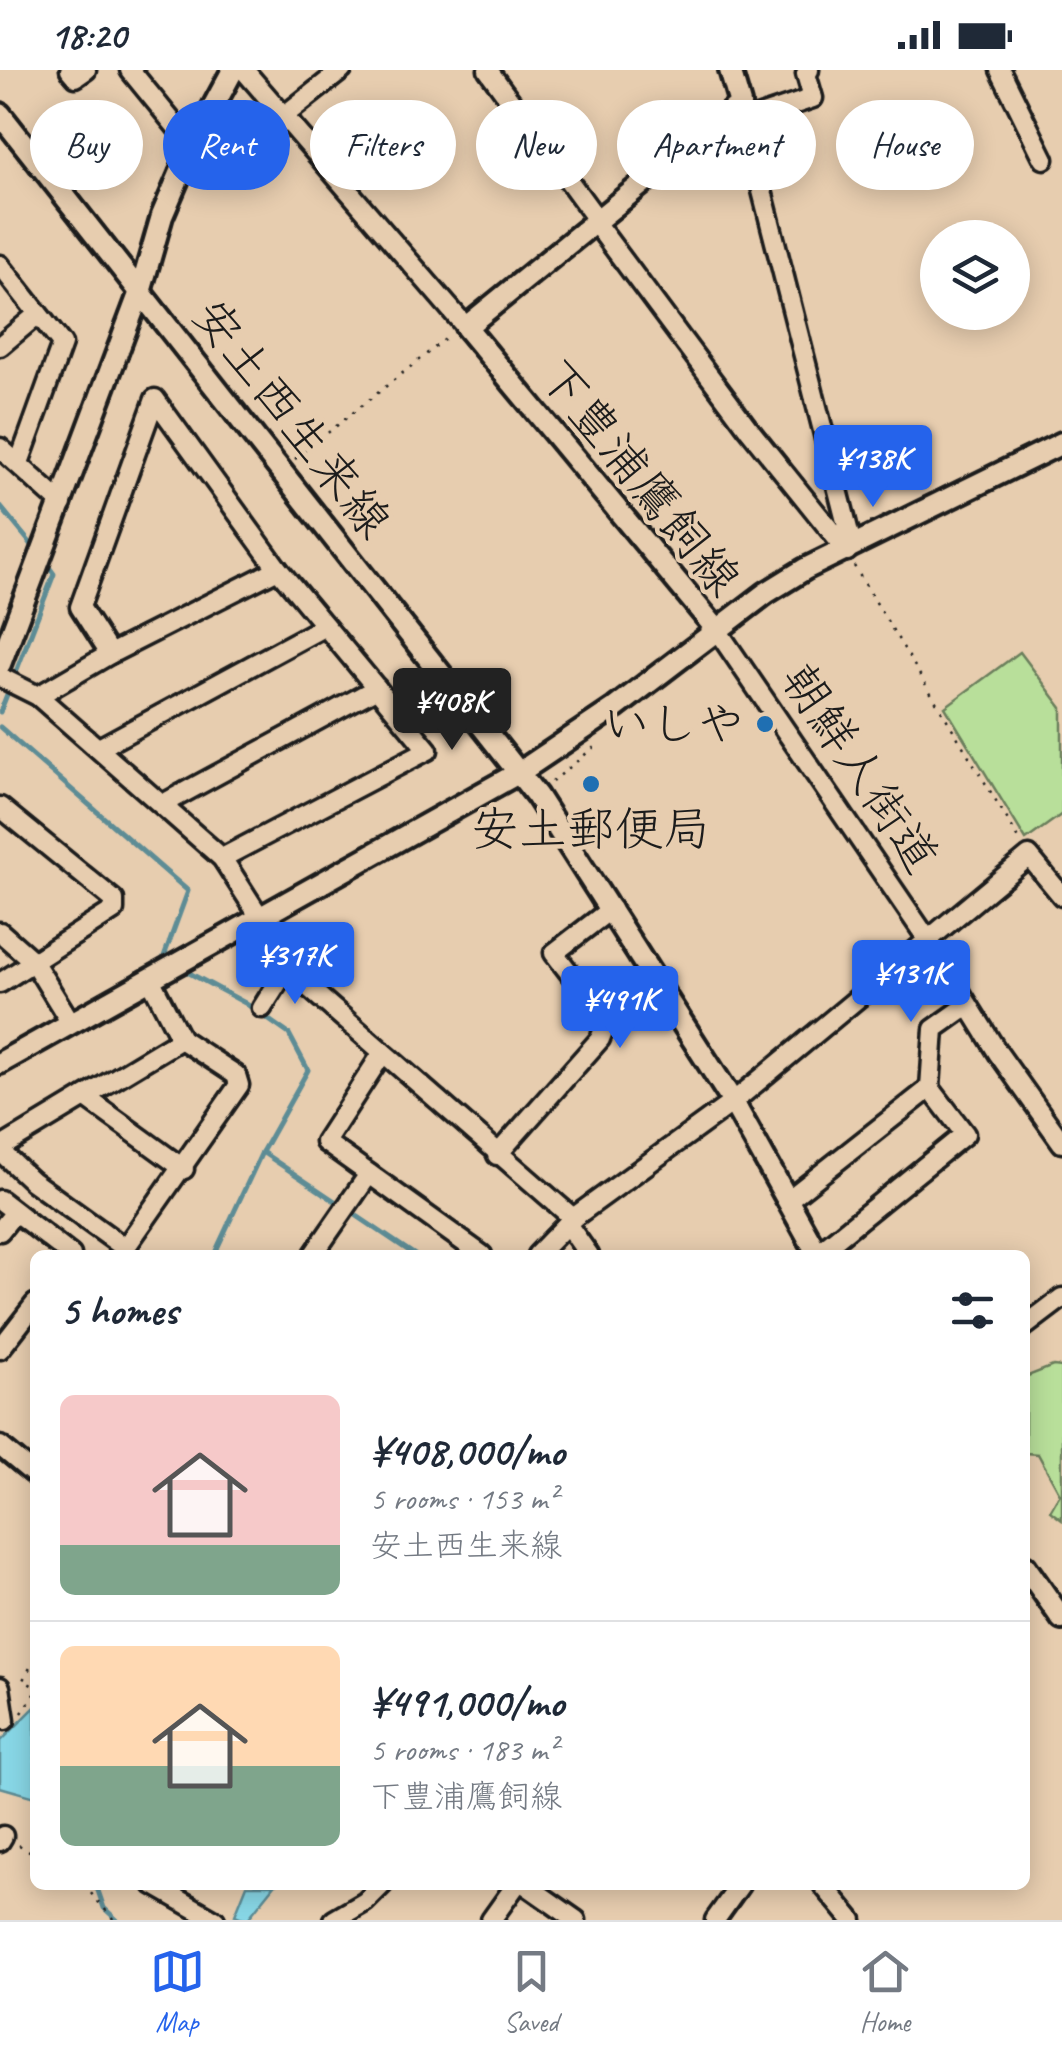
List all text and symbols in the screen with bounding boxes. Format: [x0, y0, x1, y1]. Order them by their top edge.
text: 18:20 [50, 12, 126, 59]
chip: Buy [30, 100, 143, 190]
chip: Rent [163, 100, 290, 190]
chip: Filters [310, 100, 456, 190]
chip: New [476, 100, 597, 190]
chip: Apartment [617, 100, 816, 190]
chip: House [836, 100, 974, 190]
map controls [920, 220, 1030, 330]
button: layers [920, 220, 1030, 330]
street label: 安土西生来線 [180, 286, 404, 550]
street label: 下豊浦鷹飼線 [526, 346, 754, 608]
pin: ¥138K [803, 425, 943, 510]
text: ¥138K [836, 437, 910, 478]
street label: 朝鮮人街道 [768, 652, 952, 884]
pin: ¥408K [382, 668, 522, 753]
text: ¥408K [415, 680, 489, 721]
place label: いしや [602, 694, 745, 754]
marker: いしや [754, 713, 776, 735]
marker: 安土郵便局 [580, 773, 602, 795]
place label: 安土郵便局 [471, 799, 711, 859]
pin: ¥317K [225, 922, 365, 1007]
text: ¥317K [258, 934, 332, 975]
pin: ¥131K [841, 940, 981, 1025]
text: ¥131K [874, 952, 948, 993]
pin: ¥491K [550, 966, 690, 1051]
text: ¥491K [583, 978, 657, 1019]
icon: filters [945, 1283, 1000, 1338]
text: 5 homes [60, 1284, 178, 1337]
text: ¥408,000/mo [370, 1425, 564, 1478]
icon: home [140, 1435, 260, 1555]
text: 5 rooms · 153 m² [370, 1478, 557, 1519]
text: 安土西生来線 [370, 1525, 562, 1566]
text: ¥491,000/mo [370, 1676, 564, 1729]
icon: home [140, 1686, 260, 1806]
text: 5 rooms · 183 m² [370, 1729, 557, 1770]
text: 下豊浦鷹飼線 [370, 1776, 562, 1817]
tab: Map [150, 1944, 205, 2039]
tab: Saved [504, 1944, 559, 2039]
tab: Home [858, 1944, 913, 2039]

